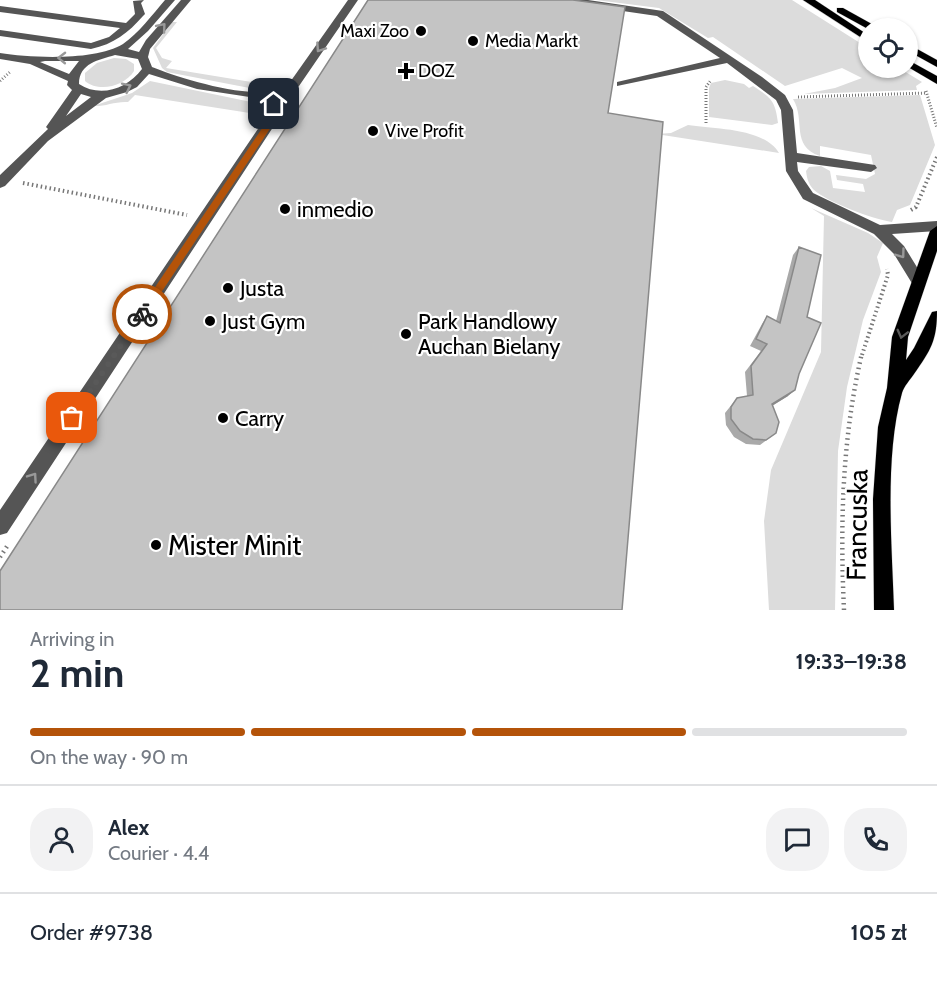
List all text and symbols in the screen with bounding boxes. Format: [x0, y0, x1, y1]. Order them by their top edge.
map controls [858, 18, 918, 78]
button: locate [858, 18, 918, 78]
place label: Maxi Zoo [340, 20, 409, 42]
one-way arrow [155, 23, 166, 34]
marker: Maxi Zoo [414, 24, 428, 38]
place label: Media Markt [485, 30, 578, 52]
marker: Media Markt [466, 34, 480, 48]
one-way arrow [315, 42, 327, 52]
one-way arrow [58, 52, 67, 64]
place label: DOZ [418, 60, 455, 82]
marker: DOZ [399, 64, 413, 78]
pin [248, 78, 299, 129]
one-way arrow [120, 82, 131, 94]
icon: home [257, 87, 290, 120]
place label: Vive Profit [385, 120, 464, 142]
marker: Vive Profit [366, 124, 380, 138]
place label: inmedio [297, 196, 374, 223]
marker: inmedio [278, 202, 292, 216]
one-way arrow [894, 247, 905, 258]
place label: Justa [239, 275, 284, 302]
marker: Justa [221, 281, 235, 295]
courier [112, 284, 172, 344]
icon: bike [126, 298, 159, 331]
place label: Just Gym [221, 308, 305, 335]
place label: Park Handlowy Auchan Bielany [418, 308, 560, 360]
marker: Just Gym [203, 314, 217, 328]
marker: Park Handlowy Auchan Bielany [399, 327, 413, 341]
one-way arrow [896, 328, 909, 338]
pin [46, 392, 97, 443]
icon: bag [55, 401, 88, 434]
place label: Carry [235, 405, 284, 432]
marker: Carry [216, 411, 230, 425]
street label: Francuska [840, 469, 874, 581]
one-way arrow [26, 473, 37, 484]
place label: Mister Minit [168, 529, 301, 562]
marker: Mister Minit [149, 538, 163, 552]
text: Arriving in [30, 627, 114, 651]
text: 19:33–19:38 [796, 648, 907, 675]
text: 2 min [30, 649, 124, 697]
text: On the way · 90 m [30, 745, 188, 769]
button: person [30, 808, 93, 871]
button: chat [766, 808, 829, 871]
button: phone [844, 808, 907, 871]
text: Alex [108, 814, 149, 841]
text: Courier · 4.4 [108, 841, 209, 865]
text: Order #9738 [30, 919, 153, 946]
text: 105 zł [851, 919, 907, 946]

